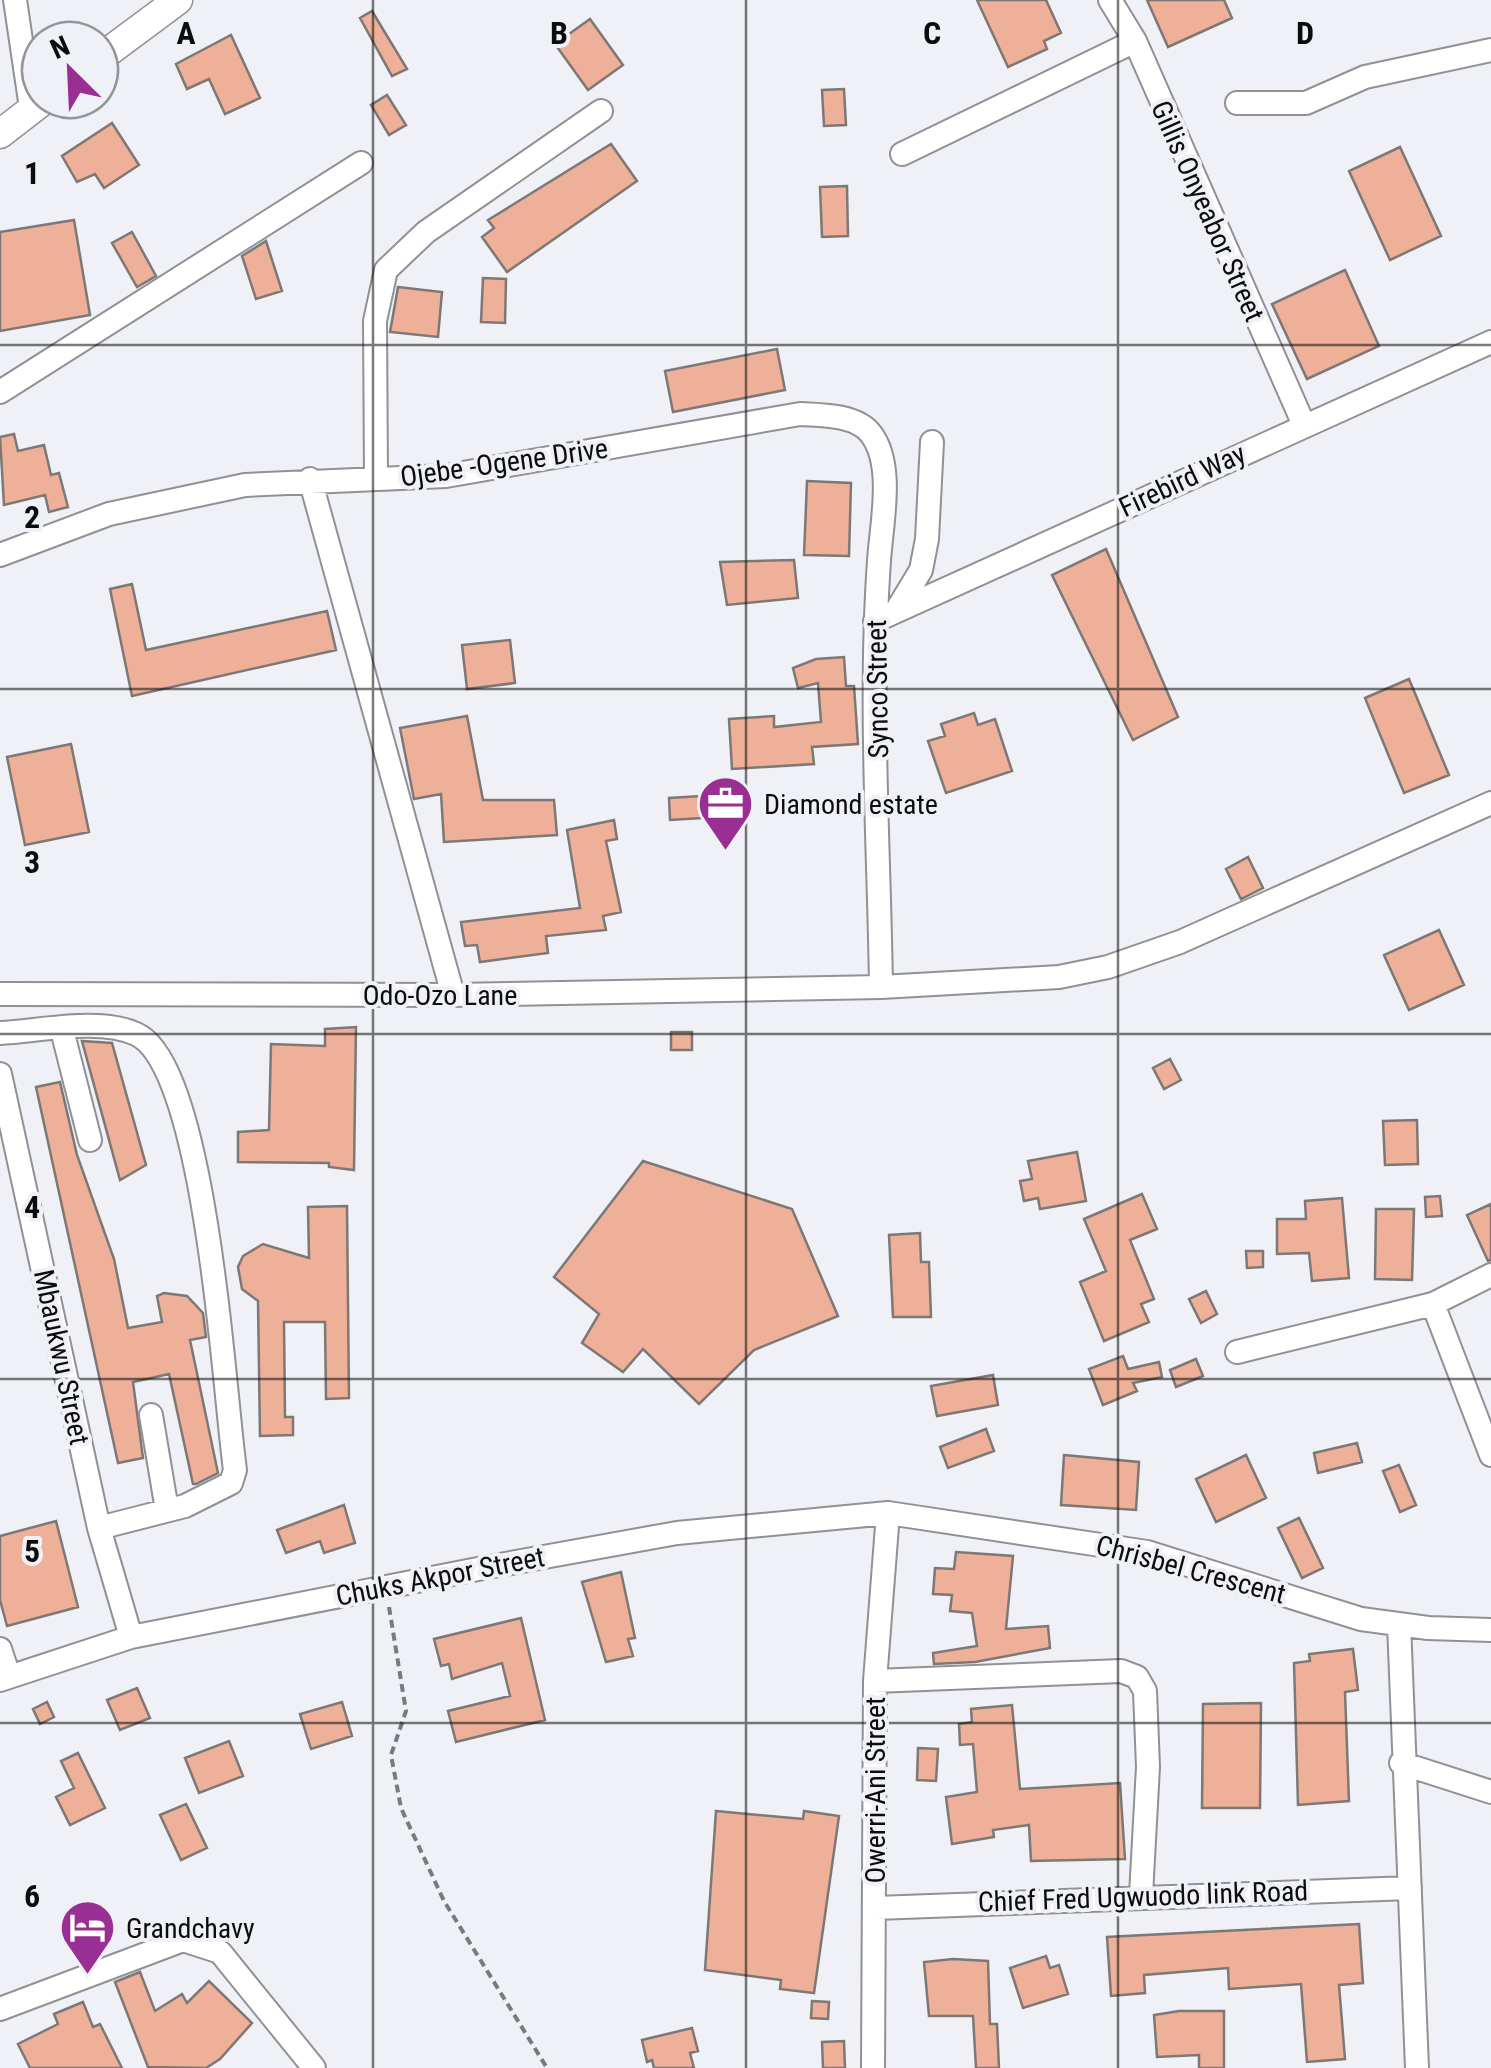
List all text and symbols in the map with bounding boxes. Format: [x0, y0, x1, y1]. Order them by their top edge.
text: A [176, 14, 196, 52]
text: B [550, 14, 568, 52]
text: C [923, 14, 941, 52]
text: D [1296, 14, 1314, 52]
north arrow [20, 20, 120, 120]
text: N [45, 29, 75, 66]
street label: Gillis Onyeabor Street [1144, 96, 1271, 327]
text: 1 [24, 154, 40, 192]
street label: Ojebe -Ogene Drive [398, 432, 610, 493]
street label: Firebird Way [1114, 437, 1251, 524]
text: 2 [24, 498, 40, 536]
street label: Synco Street [860, 619, 895, 759]
office icon: Diamond estate [695, 774, 755, 853]
place label: Diamond estate [764, 788, 938, 821]
text: 3 [24, 843, 40, 881]
street label: Odo-Ozo Lane [363, 979, 517, 1012]
text: 4 [24, 1188, 40, 1226]
street label: Mbaukwu Street [27, 1266, 96, 1448]
street label: Chrisbel Crescent [1092, 1528, 1289, 1611]
text: 5 [24, 1532, 40, 1570]
street label: Chuks Akpor Street [333, 1540, 547, 1613]
street label: Owerri-Ani Street [859, 1697, 892, 1883]
street label: Chief Fred Ugwuodo link Road [977, 1874, 1309, 1919]
text: 6 [24, 1877, 40, 1915]
hotel icon: Grandchavy [57, 1898, 117, 1977]
place label: Grandchavy [126, 1912, 255, 1945]

